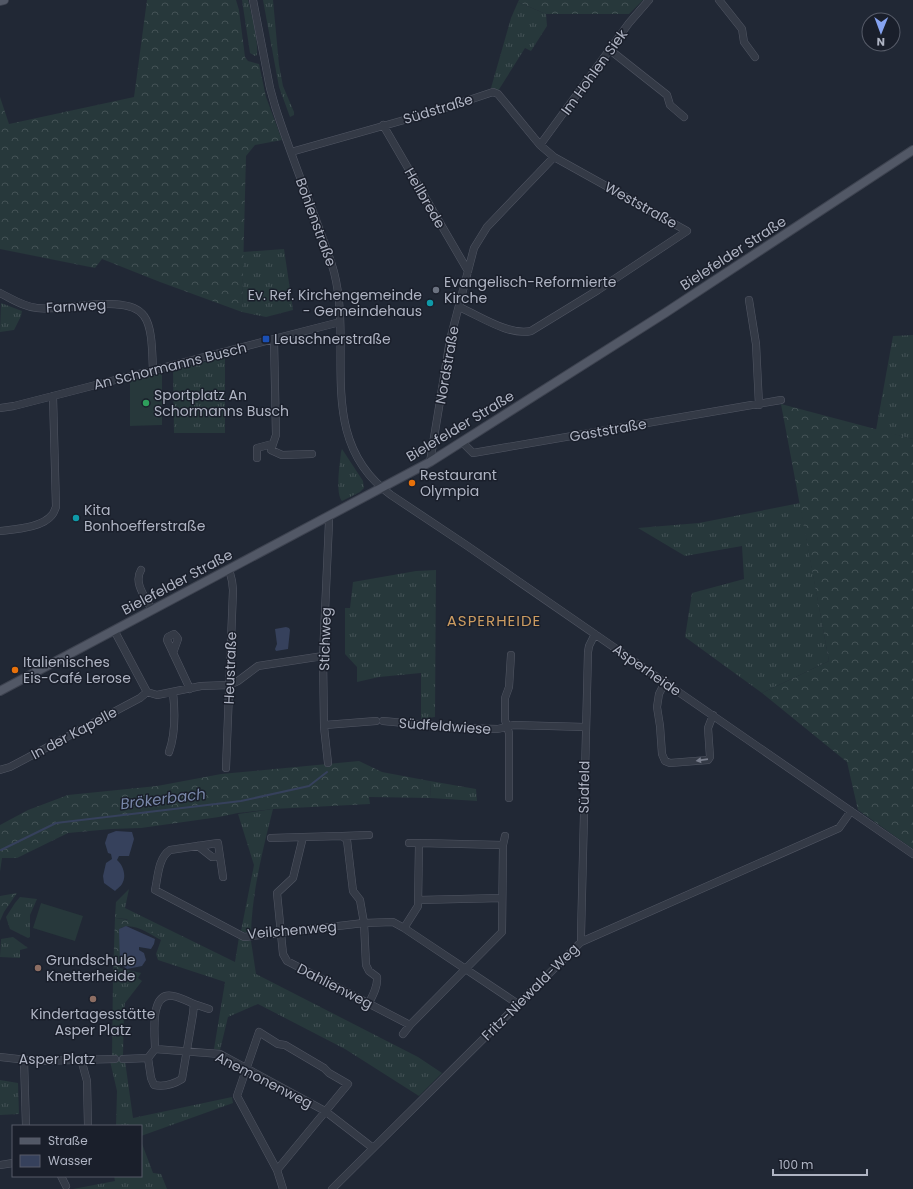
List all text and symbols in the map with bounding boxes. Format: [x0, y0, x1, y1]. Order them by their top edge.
north arrow [861, 12, 901, 52]
street label: Im Hohlen Siek [556, 24, 632, 119]
text: N [877, 34, 885, 50]
street label: Südstraße [401, 89, 476, 129]
street label: Hellbrede [400, 164, 451, 232]
street label: Bohlenstraße [291, 175, 341, 269]
street label: Weststraße [601, 177, 681, 233]
street label: Bielefelder Straße [676, 211, 790, 295]
place label: Evangelisch-Reformierte Kirche [444, 272, 617, 308]
place label: Ev. Ref. Kirchengemeinde - Gemeindehaus [248, 285, 422, 321]
marker: Evangelisch-Reformierte Kirche [431, 285, 441, 295]
street label: Farnweg [45, 294, 107, 318]
marker: Ev. Ref. Kirchengemeinde - Gemeindehaus [425, 298, 435, 308]
street label: Nordstraße [430, 324, 464, 406]
place label: Leuschnerstraße [274, 329, 391, 349]
marker: Leuschnerstraße [261, 334, 271, 344]
street label: An Schormanns Busch [91, 337, 249, 395]
place label: Sportplatz An Schormanns Busch [154, 385, 289, 421]
street label: Bielefelder Straße [402, 386, 518, 466]
marker: Sportplatz An Schormanns Busch [141, 398, 151, 408]
street label: Gaststraße [568, 413, 648, 447]
place label: Restaurant Olympia [420, 465, 497, 501]
marker: Restaurant Olympia [407, 478, 417, 488]
place label: Kita Bonhoefferstraße [84, 500, 206, 536]
marker: Kita Bonhoefferstraße [71, 513, 81, 523]
street label: Bielefelder Straße [118, 544, 236, 620]
street label: Stichweg [314, 607, 336, 671]
district label: ASPERHEIDE [447, 610, 541, 631]
street label: Heustraße [219, 631, 241, 705]
street label: Asperheide [609, 639, 685, 701]
place label: Italienisches Eis-Café Lerose [23, 652, 131, 688]
marker: Italienisches Eis-Café Lerose [10, 665, 20, 675]
street label: In der Kapelle [27, 702, 121, 764]
street label: Südfeldwiese [398, 713, 492, 739]
one-way arrow [695, 757, 708, 764]
street label: Südfeld [574, 760, 594, 814]
water label: Brökerbach [119, 783, 207, 814]
street label: Veilchenweg [246, 916, 338, 944]
street label: Fritz-Niewald-Weg [477, 939, 583, 1045]
place label: Grundschule Knetterheide [46, 950, 136, 986]
street label: Dahlienweg [294, 958, 376, 1014]
marker: Grundschule Knetterheide [33, 963, 43, 973]
marker: Kindertagesstätte Asper Platz [88, 994, 98, 1004]
place label: Kindertagesstätte Asper Platz [31, 1004, 156, 1040]
street label: Anemonenweg [212, 1047, 316, 1113]
street label: Asper Platz [19, 1049, 95, 1069]
legend [12, 1125, 142, 1177]
text: Straße [48, 1132, 88, 1149]
scale bar [773, 1151, 867, 1177]
text: Wasser [48, 1152, 93, 1169]
text: 100 m [779, 1156, 813, 1173]

